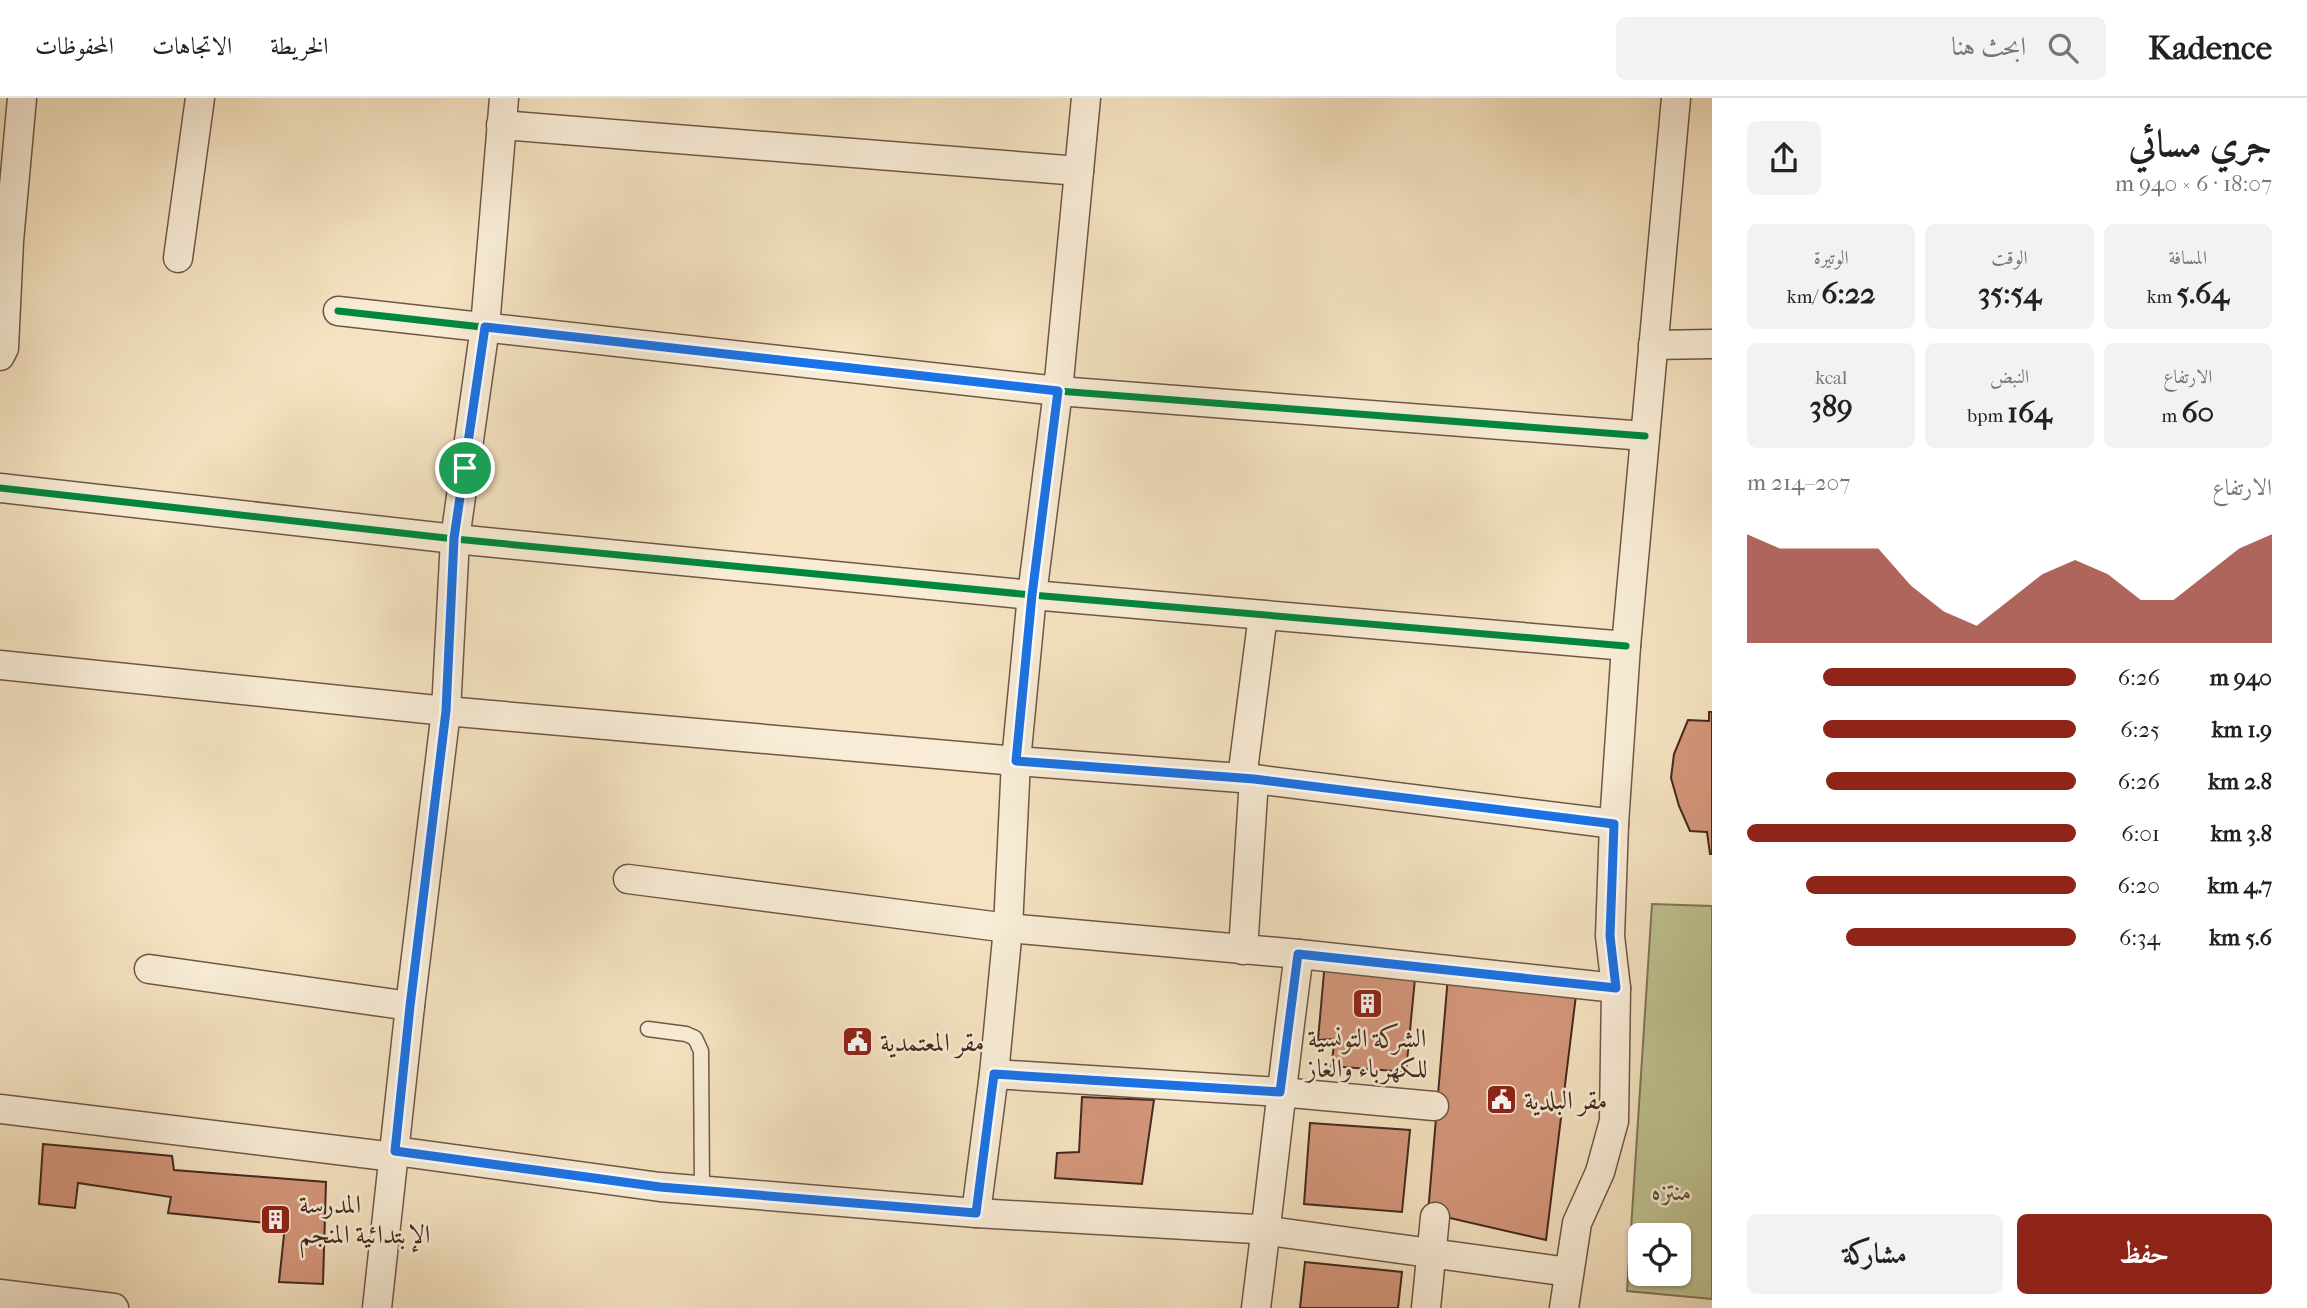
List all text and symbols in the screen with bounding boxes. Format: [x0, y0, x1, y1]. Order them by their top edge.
search box [1616, 17, 2106, 80]
icon: search [2044, 29, 2082, 67]
text: Kadence [2148, 29, 2272, 68]
text: ابحث هنا [1951, 31, 2026, 62]
text: المحفوظات [35, 32, 114, 60]
text: الاتجاهات [152, 32, 232, 60]
text: الخريطة [270, 32, 329, 60]
button: share [1747, 121, 1821, 195]
text: جري مسائي [2128, 121, 2272, 166]
text: 18:07 · 6 × 940 m [2115, 170, 2272, 197]
text: الوتيرة [1814, 247, 1849, 269]
text: الوقت [1991, 247, 2028, 269]
text: المسافة [2168, 247, 2207, 269]
text: 6:22 [1821, 276, 1876, 311]
text: 35:54 [1978, 276, 2041, 311]
text: 5.64 [2176, 276, 2229, 311]
text: /km [1787, 286, 1821, 308]
text: km [2147, 286, 2176, 308]
text: النبض [1990, 366, 2029, 388]
text: الارتفاع [2163, 366, 2212, 388]
text: kcal [1815, 367, 1847, 389]
text: 389 [1810, 389, 1853, 424]
text: 164 [2007, 395, 2052, 430]
text: 60 [2181, 395, 2214, 430]
text: bpm [1967, 405, 2007, 427]
text: m [2161, 405, 2181, 427]
pin [435, 438, 495, 498]
icon: arrive [446, 449, 484, 487]
text: 207–214 m [1747, 469, 1850, 496]
text: الارتفاع [2212, 474, 2272, 501]
text: 6:26 [2118, 664, 2160, 691]
text: 940 m [2210, 664, 2272, 691]
text: 6:25 [2120, 716, 2160, 743]
text: 1.9 km [2212, 716, 2272, 743]
text: 6:26 [2118, 768, 2160, 795]
text: 2.8 km [2208, 768, 2272, 795]
text: 6:01 [2121, 820, 2160, 847]
text: 3.8 km [2211, 820, 2272, 847]
text: 6:20 [2117, 872, 2160, 899]
text: 4.7 km [2208, 872, 2272, 899]
text: 6:34 [2119, 924, 2160, 951]
text: 5.6 km [2209, 924, 2272, 951]
building icon: الشركة التونسية للكهرباء والغاز [1350, 986, 1384, 1020]
place label: الشركة التونسية للكهرباء والغاز [1303, 1022, 1428, 1085]
public building icon: مقر المعتمدية [840, 1025, 874, 1059]
place label: مقر المعتمدية [880, 1027, 984, 1059]
public building icon: مقر البلدية [1484, 1083, 1518, 1117]
place label: مقر البلدية [1524, 1085, 1607, 1117]
park label: منتزه [1652, 1176, 1692, 1207]
place label: المدرسة الإبتدائية المنجم [299, 1189, 430, 1259]
building icon: المدرسة الإبتدائية المنجم [259, 1202, 293, 1236]
button: مشاركة [1747, 1214, 2003, 1294]
button: حفظ [2017, 1214, 2272, 1294]
map controls [1628, 1223, 1691, 1286]
button: locate [1628, 1223, 1691, 1286]

